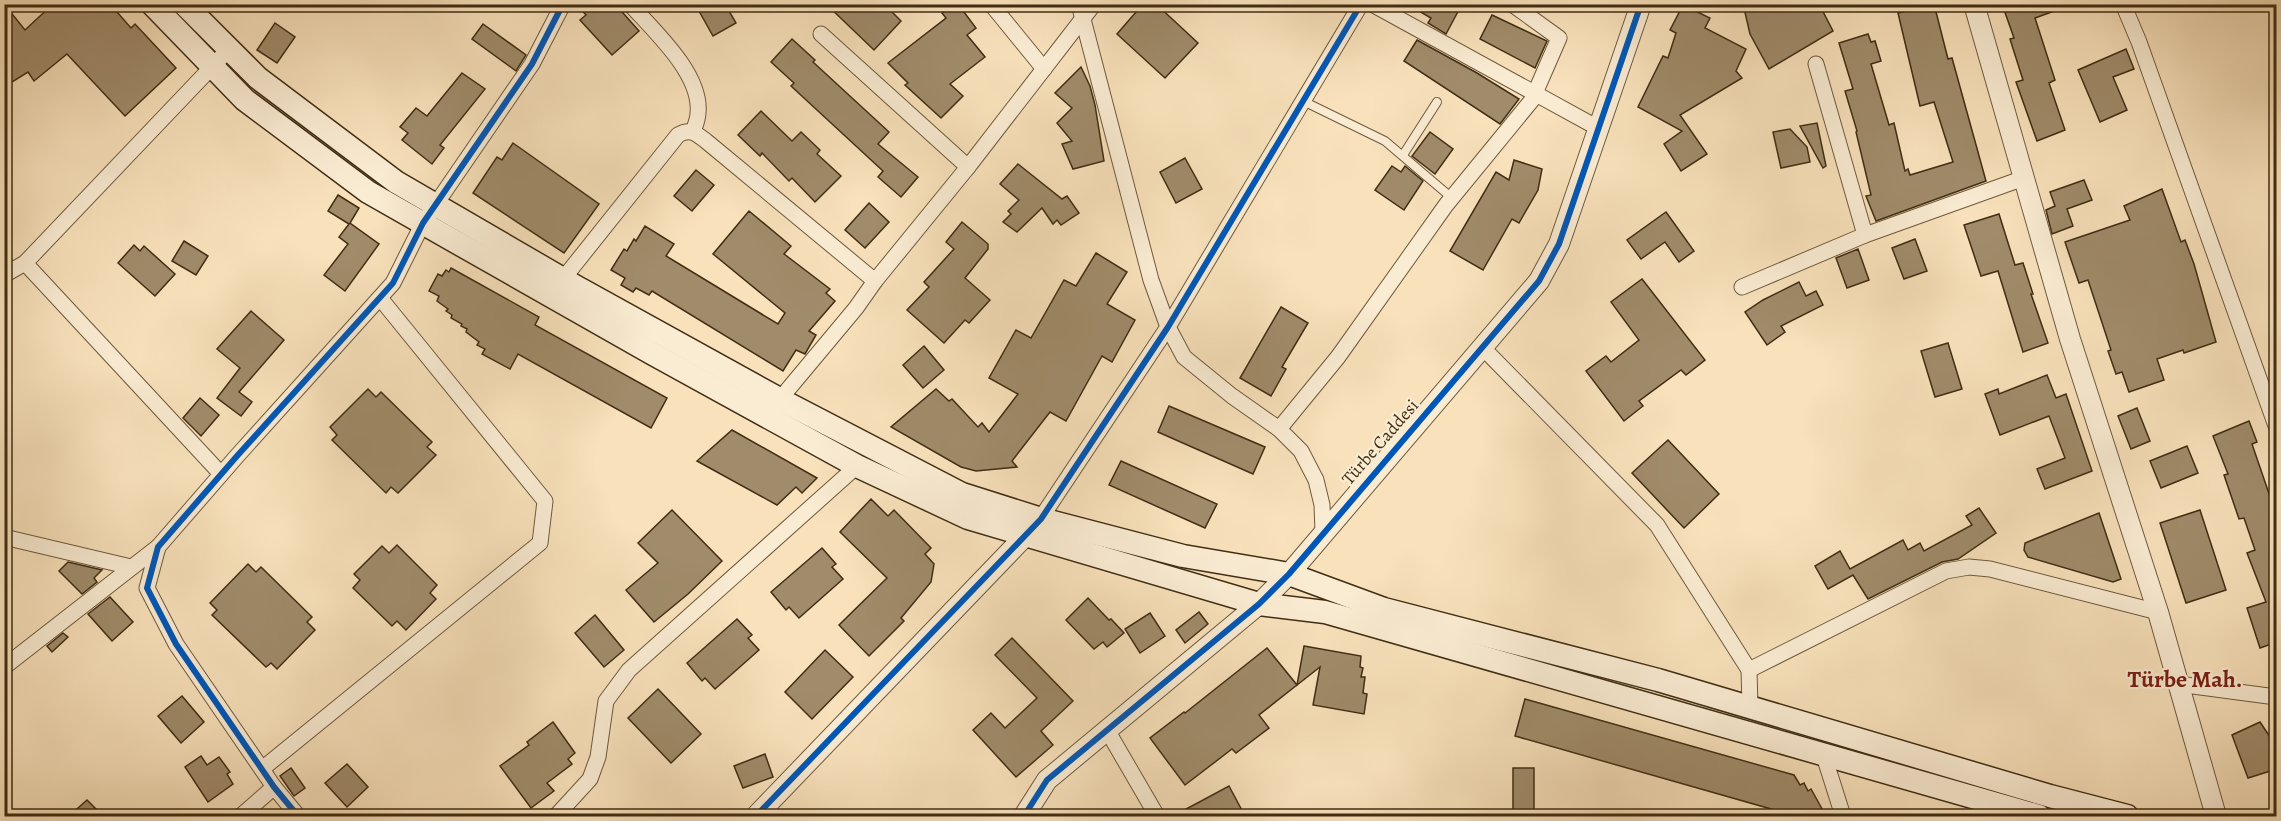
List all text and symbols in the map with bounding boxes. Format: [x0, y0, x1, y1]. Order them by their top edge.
street label: Türbe Caddesi [1336, 394, 1424, 490]
district label: Türbe Mah. [2128, 663, 2242, 695]

